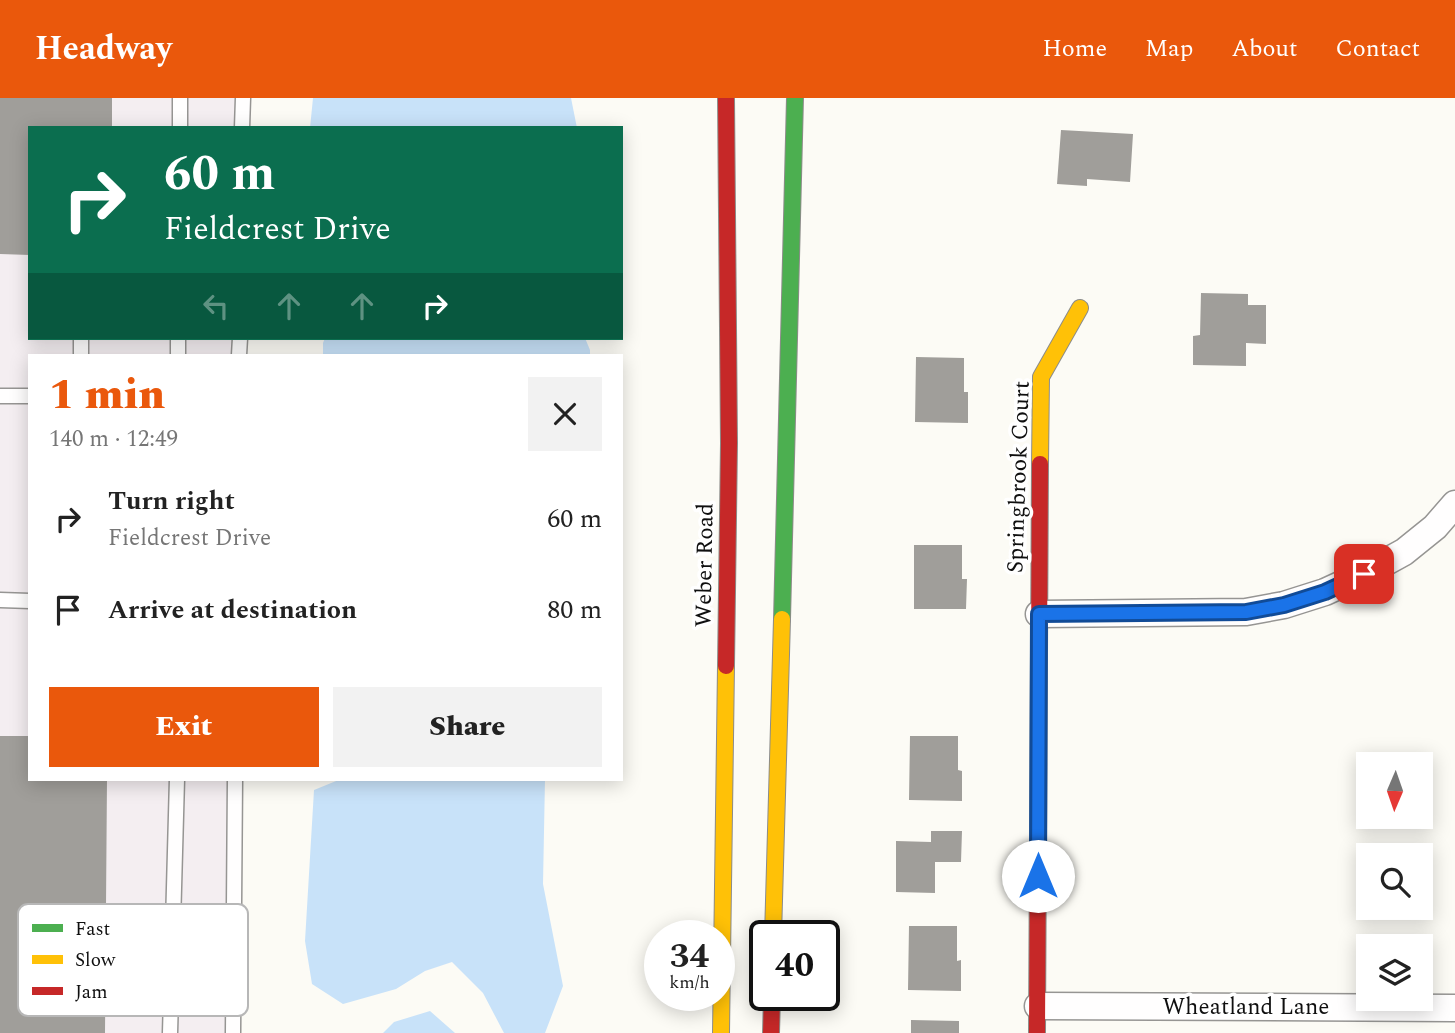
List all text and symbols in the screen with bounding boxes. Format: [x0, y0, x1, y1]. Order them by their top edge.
text: Headway [35, 24, 172, 74]
text: Home [1042, 31, 1107, 67]
text: Map [1145, 31, 1193, 67]
text: About [1231, 31, 1297, 67]
text: Contact [1335, 31, 1420, 67]
text: 60 m [164, 137, 275, 212]
icon: right [49, 154, 140, 245]
text: Fieldcrest Drive [164, 205, 391, 254]
icon: left [197, 287, 235, 325]
icon: ahead [270, 287, 308, 325]
icon: ahead [343, 287, 381, 325]
icon: right [416, 287, 454, 325]
text: 1 min [49, 364, 165, 427]
button: close [528, 377, 602, 451]
street label: Springbrook Court [998, 380, 1040, 574]
text: 140 m · 12:49 [49, 422, 178, 457]
text: Turn right [108, 481, 235, 521]
text: 60 m [547, 499, 602, 539]
icon: right [49, 500, 87, 538]
street label: Weber Road [686, 503, 724, 627]
text: Fieldcrest Drive [108, 521, 271, 556]
pin [1334, 544, 1394, 604]
icon: arrive [1345, 555, 1383, 593]
text: Arrive at destination [108, 590, 357, 630]
text: 80 m [547, 590, 602, 630]
icon: arrive [49, 591, 87, 629]
button: Exit [49, 687, 319, 767]
button: Share [333, 687, 602, 767]
north arrow [1356, 752, 1433, 830]
map controls [1356, 752, 1433, 1011]
position arrow [1001, 839, 1075, 913]
button: search [1356, 843, 1433, 920]
legend [18, 904, 248, 1016]
text: Fast [75, 915, 111, 944]
speed limit sign: 40 [749, 920, 840, 1011]
text: 34 [670, 930, 709, 983]
button: layers [1356, 934, 1433, 1011]
text: Slow [75, 946, 116, 975]
text: km/h [669, 969, 710, 996]
text: Jam [75, 978, 107, 1007]
street label: Wheatland Lane [1163, 990, 1329, 1025]

